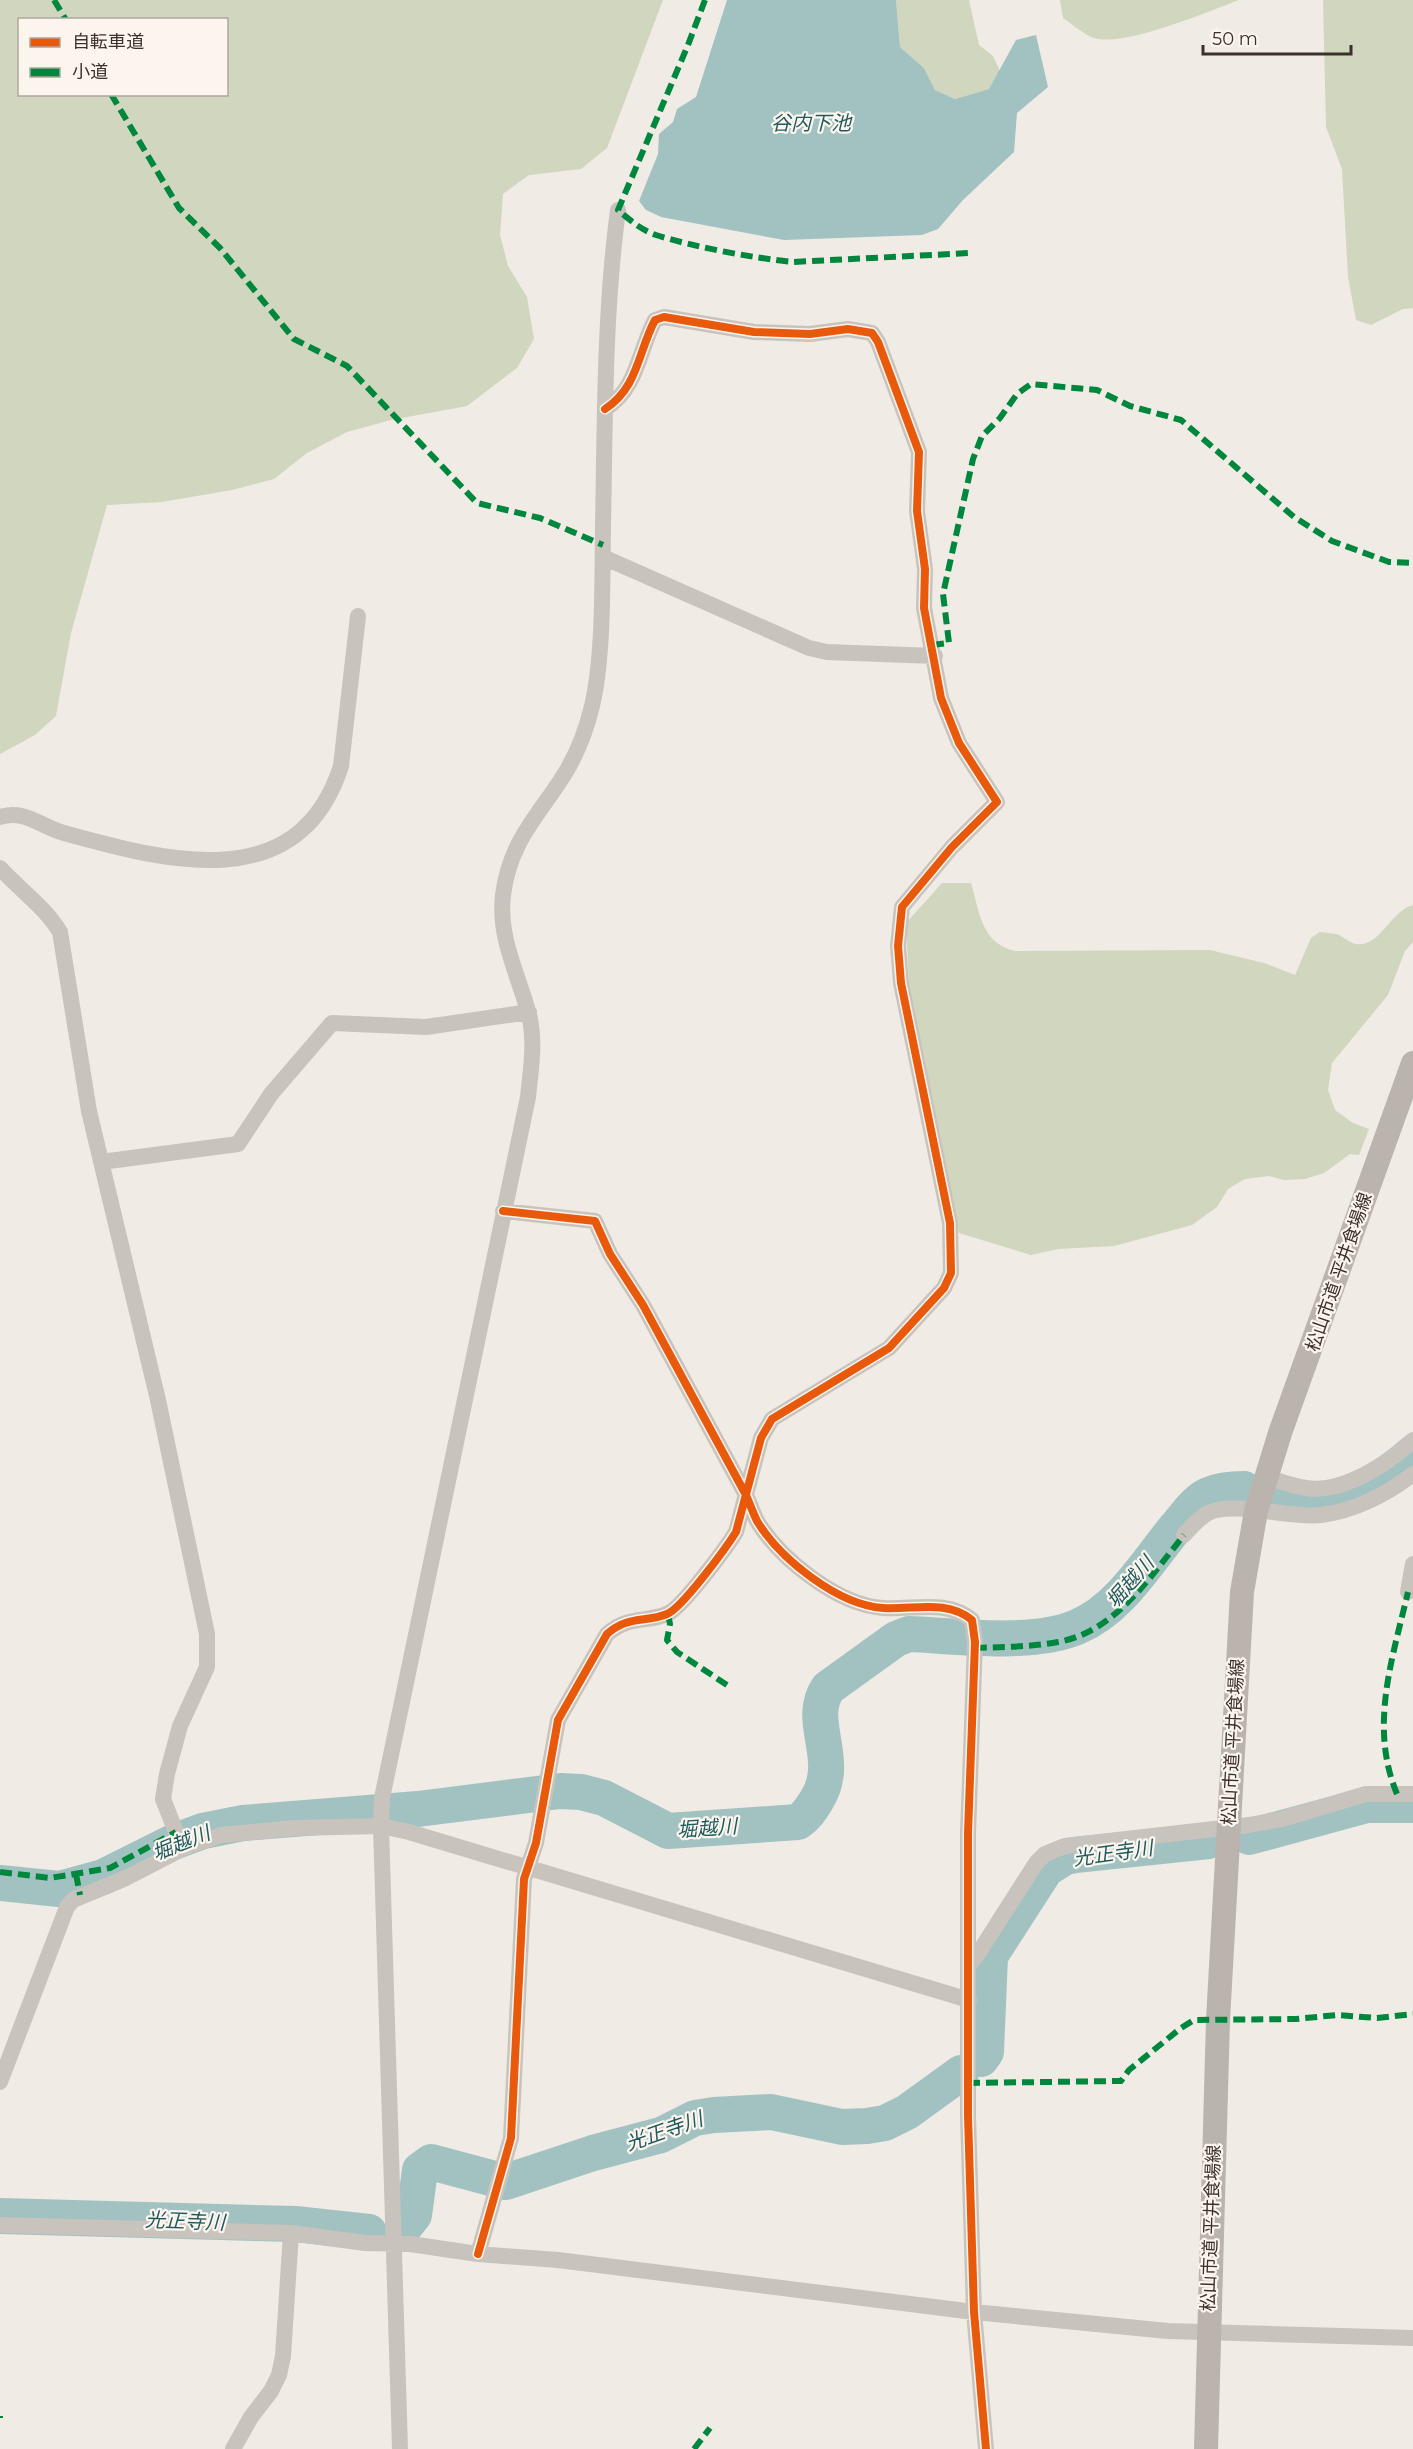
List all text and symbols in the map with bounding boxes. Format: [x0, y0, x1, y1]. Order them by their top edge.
legend [18, 18, 228, 96]
scale bar [1203, 18, 1352, 56]
text: 50 m [1212, 28, 1258, 50]
text: 自転車道 [72, 31, 144, 53]
text: 小道 [72, 61, 108, 83]
water label: 谷内下池 [771, 111, 853, 135]
street label: 松山市道 平井食場線 [1301, 1190, 1377, 1354]
water label: 堀越川 [1101, 1550, 1160, 1613]
street label: 松山市道 平井食場線 [1218, 1658, 1248, 1826]
water label: 堀越川 [676, 1814, 740, 1842]
water label: 堀越川 [149, 1820, 215, 1865]
water label: 光正寺川 [1072, 1835, 1156, 1870]
water label: 光正寺川 [622, 2106, 708, 2155]
street label: 松山市道 平井食場線 [1197, 2144, 1225, 2312]
water label: 光正寺川 [145, 2208, 227, 2234]

